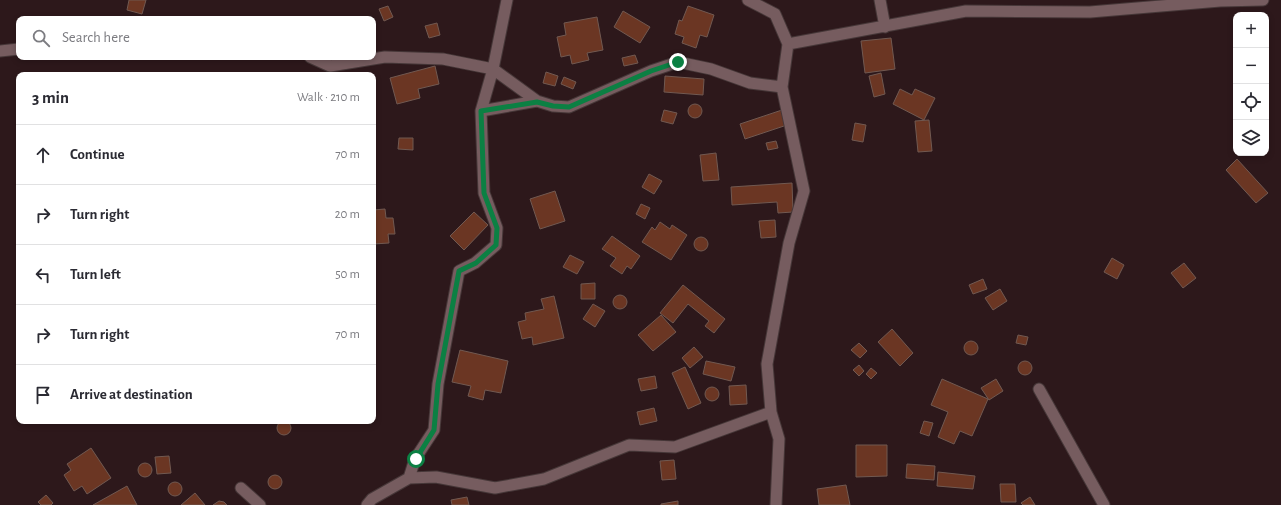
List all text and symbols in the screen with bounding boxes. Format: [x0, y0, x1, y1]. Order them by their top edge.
map controls [1233, 12, 1269, 156]
button: + [1233, 12, 1269, 48]
search box [16, 16, 376, 60]
icon: search [30, 27, 52, 49]
text: Search here [62, 30, 130, 45]
button: − [1233, 48, 1269, 84]
route end [669, 53, 687, 71]
button: locate [1233, 84, 1269, 120]
text: 3 min [32, 89, 69, 106]
text: Walk · 210 m [297, 91, 360, 104]
button: layers [1233, 120, 1269, 156]
icon: ahead [32, 144, 54, 166]
text: Continue [70, 147, 125, 162]
text: 70 m [335, 148, 360, 161]
icon: right [32, 204, 54, 226]
text: Turn right [70, 207, 129, 222]
text: 20 m [335, 208, 360, 221]
icon: left [32, 264, 54, 286]
text: Turn left [70, 267, 121, 282]
text: 50 m [335, 268, 360, 281]
icon: right [32, 324, 54, 346]
text: Turn right [70, 327, 129, 342]
text: 70 m [335, 328, 360, 341]
icon: arrive [32, 384, 54, 406]
text: Arrive at destination [70, 387, 193, 402]
route start [407, 450, 425, 468]

